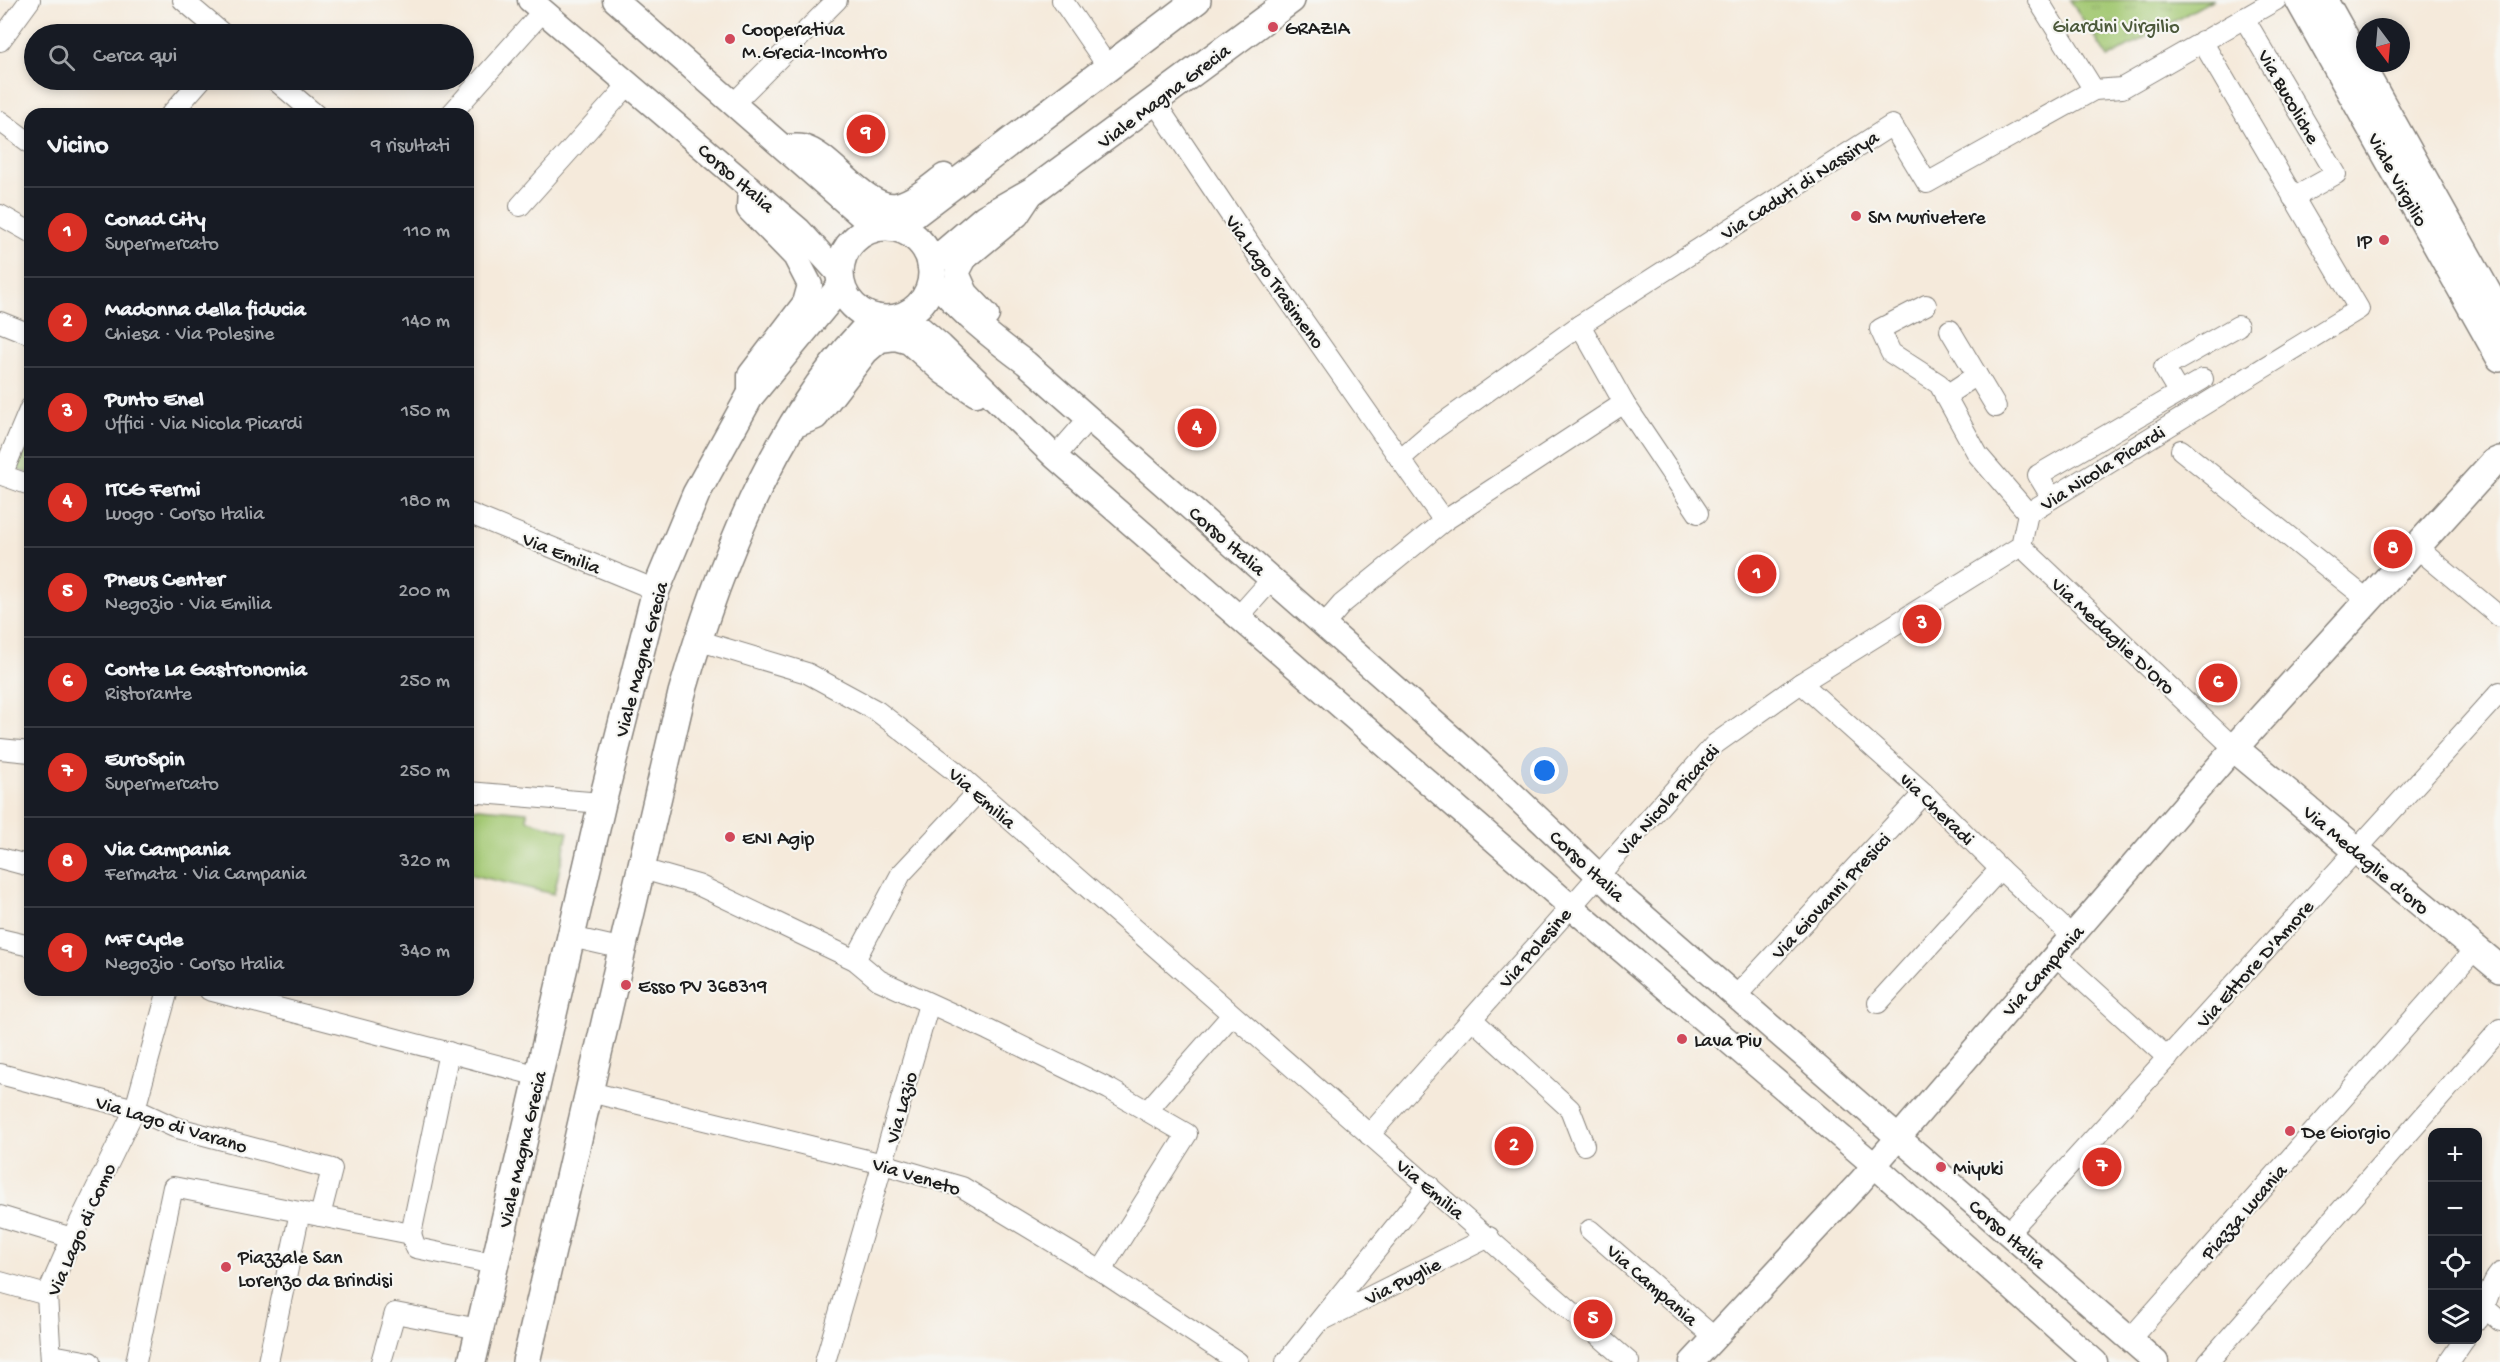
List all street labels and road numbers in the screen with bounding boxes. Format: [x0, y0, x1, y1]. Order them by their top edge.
street label: Viale Magna Grecia [1094, 40, 1237, 156]
street label: Via Bucoliche [2250, 46, 2323, 149]
street label: Via Caduti di Nassirya [1717, 127, 1885, 247]
street label: Viale Virgilio [2360, 129, 2431, 231]
street label: Corso Italia [691, 140, 779, 220]
street label: Via Lago Trasimeno [1218, 211, 1328, 354]
street label: Via Nicola Picardi [2036, 422, 2170, 518]
street label: Corso Italia [1182, 503, 1270, 583]
street label: Via Emilia [517, 529, 604, 582]
street label: Via Medaglie D'Oro [2044, 574, 2178, 701]
street label: Viale Magna Grecia [611, 579, 675, 741]
street label: Via Nicola Picardi [1613, 741, 1726, 863]
street label: Via Emilia [941, 763, 1020, 836]
street label: via Cheradi [1893, 769, 1978, 852]
street label: Via Medaglie d'oro [2296, 801, 2433, 921]
street label: Corso Italia [1543, 827, 1629, 909]
street label: Via Giovanni Presicci [1767, 829, 1897, 966]
street label: Via Ettore D'Amore [2192, 896, 2321, 1035]
street label: Via Polesine [1495, 904, 1578, 995]
street label: Via Campania [1998, 921, 2091, 1023]
street label: Viale Magna Grecia [495, 1068, 554, 1231]
street label: Via Lazio [882, 1070, 925, 1147]
street label: Via Lago di Varano [91, 1092, 250, 1160]
street label: Via Veneto [868, 1154, 963, 1203]
street label: Via Emilia [1389, 1155, 1468, 1226]
street label: Piazza Lucania [2197, 1160, 2294, 1267]
street label: Via Lago di Como [43, 1161, 123, 1301]
street label: Corso Italia [1962, 1196, 2050, 1276]
street label: Via Campania [1600, 1240, 1702, 1333]
street label: Via Puglie [1361, 1254, 1446, 1312]

